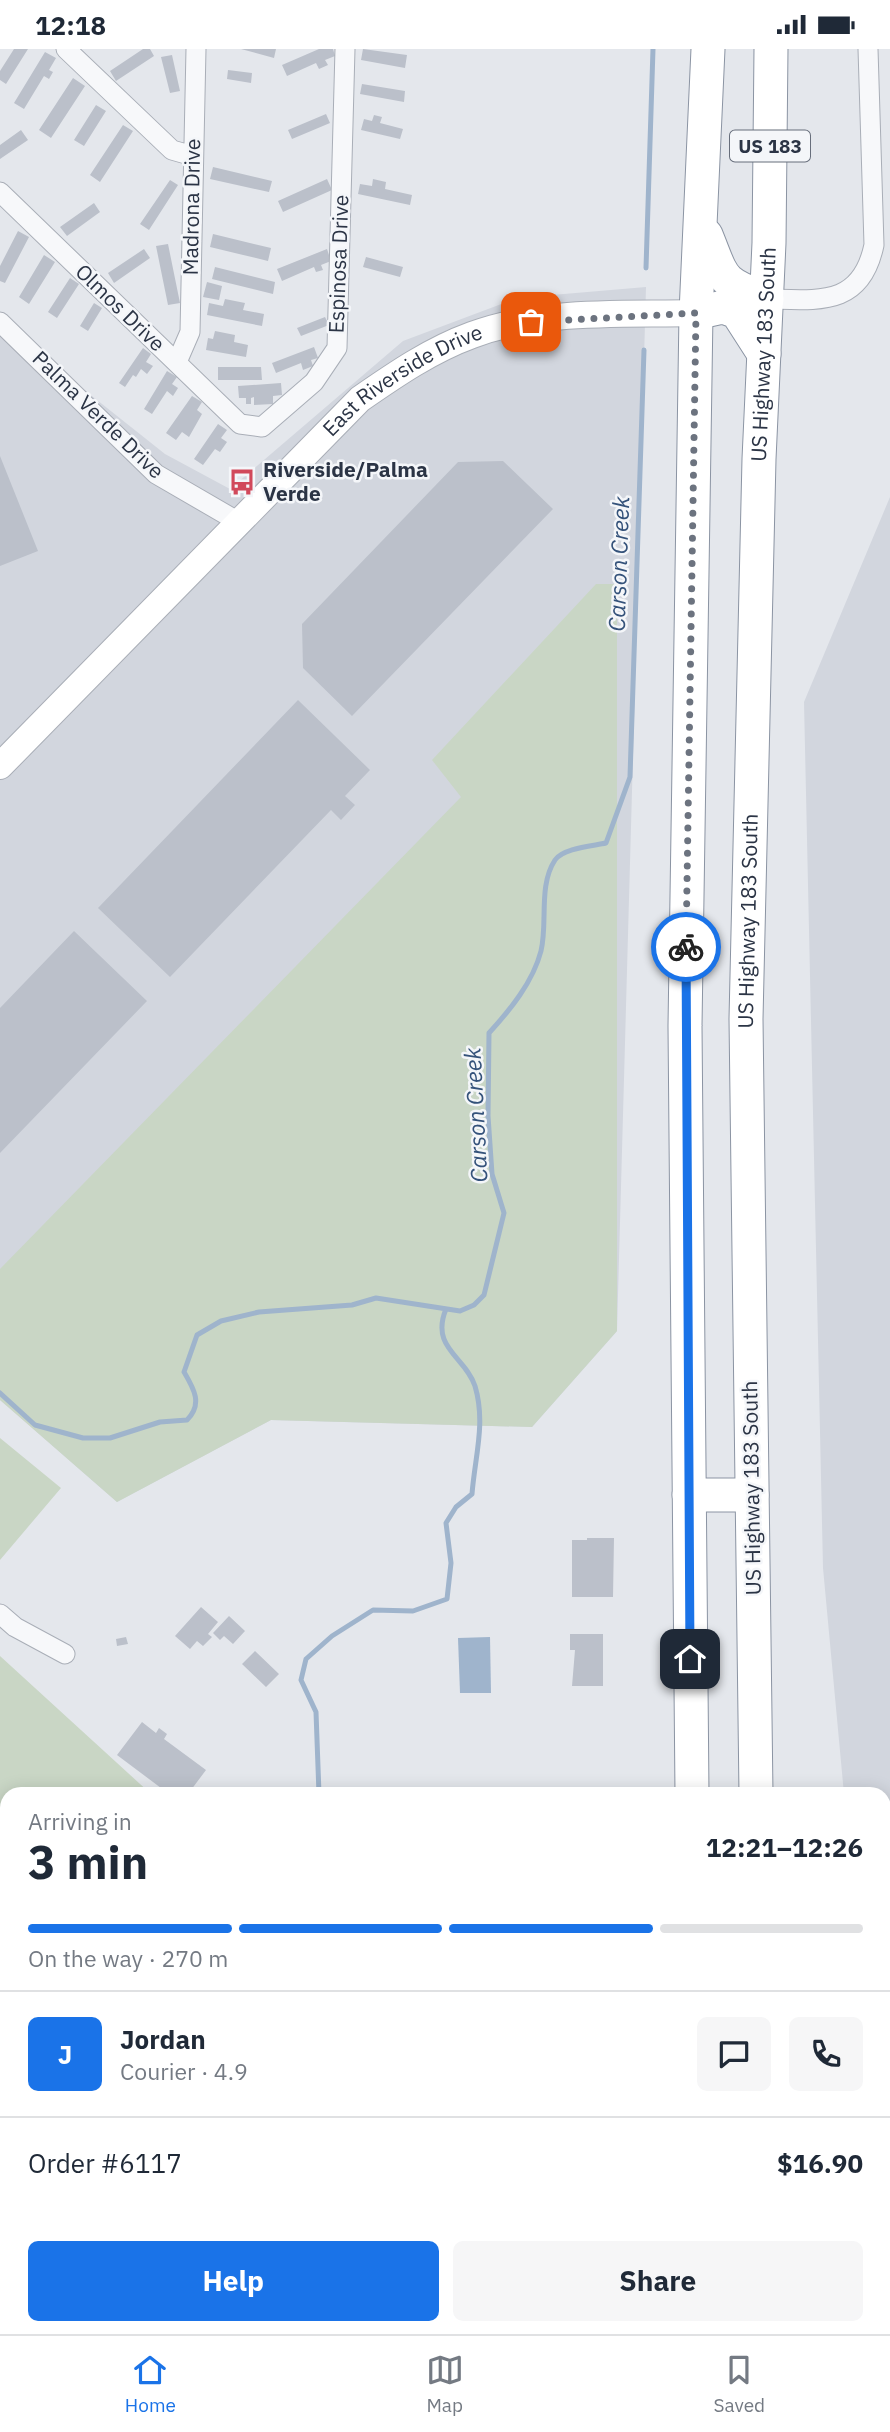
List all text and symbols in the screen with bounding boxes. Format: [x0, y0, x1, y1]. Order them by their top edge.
text: 12:18 [35, 8, 106, 42]
road number: US 183 [730, 131, 810, 162]
street label: Madrona Drive [176, 138, 206, 276]
street label: Espinosa Drive [322, 194, 354, 334]
street label: US Highway 183 South [744, 246, 782, 462]
street label: Olmos Drive [70, 257, 172, 357]
pin [501, 292, 561, 352]
icon: bag [512, 303, 550, 341]
street label: East Riverside Drive [316, 317, 486, 442]
street label: Palma Verde Drive [27, 344, 171, 484]
place label: Riverside/Palma Verde [263, 455, 428, 507]
bus stop icon: Riverside/Palma Verde [227, 467, 257, 497]
water label: Carson Creek [601, 495, 635, 632]
street label: US Highway 183 South [731, 813, 764, 1029]
courier [651, 912, 721, 982]
icon: bike [667, 928, 705, 966]
water label: Carson Creek [456, 1046, 494, 1183]
street label: US Highway 183 South [735, 1380, 767, 1596]
pin [660, 1629, 720, 1689]
icon: home [671, 1640, 709, 1678]
text: Arriving in [28, 1806, 132, 1836]
text: 12:21–12:26 [706, 1830, 863, 1864]
text: 3 min [28, 1832, 148, 1892]
text: On the way · 270 m [28, 1943, 228, 1973]
button: chat [697, 2017, 771, 2091]
button: phone [789, 2017, 863, 2091]
text: Jordan [120, 2022, 206, 2056]
text: J [58, 2037, 72, 2071]
text: Courier · 4.9 [120, 2056, 248, 2086]
text: Order #6117 [28, 2146, 182, 2180]
text: $16.90 [777, 2146, 863, 2180]
button: Help [28, 2241, 439, 2321]
button: Share [453, 2241, 863, 2321]
tab: Home [125, 2351, 176, 2417]
tab: Map [426, 2351, 464, 2417]
tab: Saved [713, 2351, 765, 2417]

